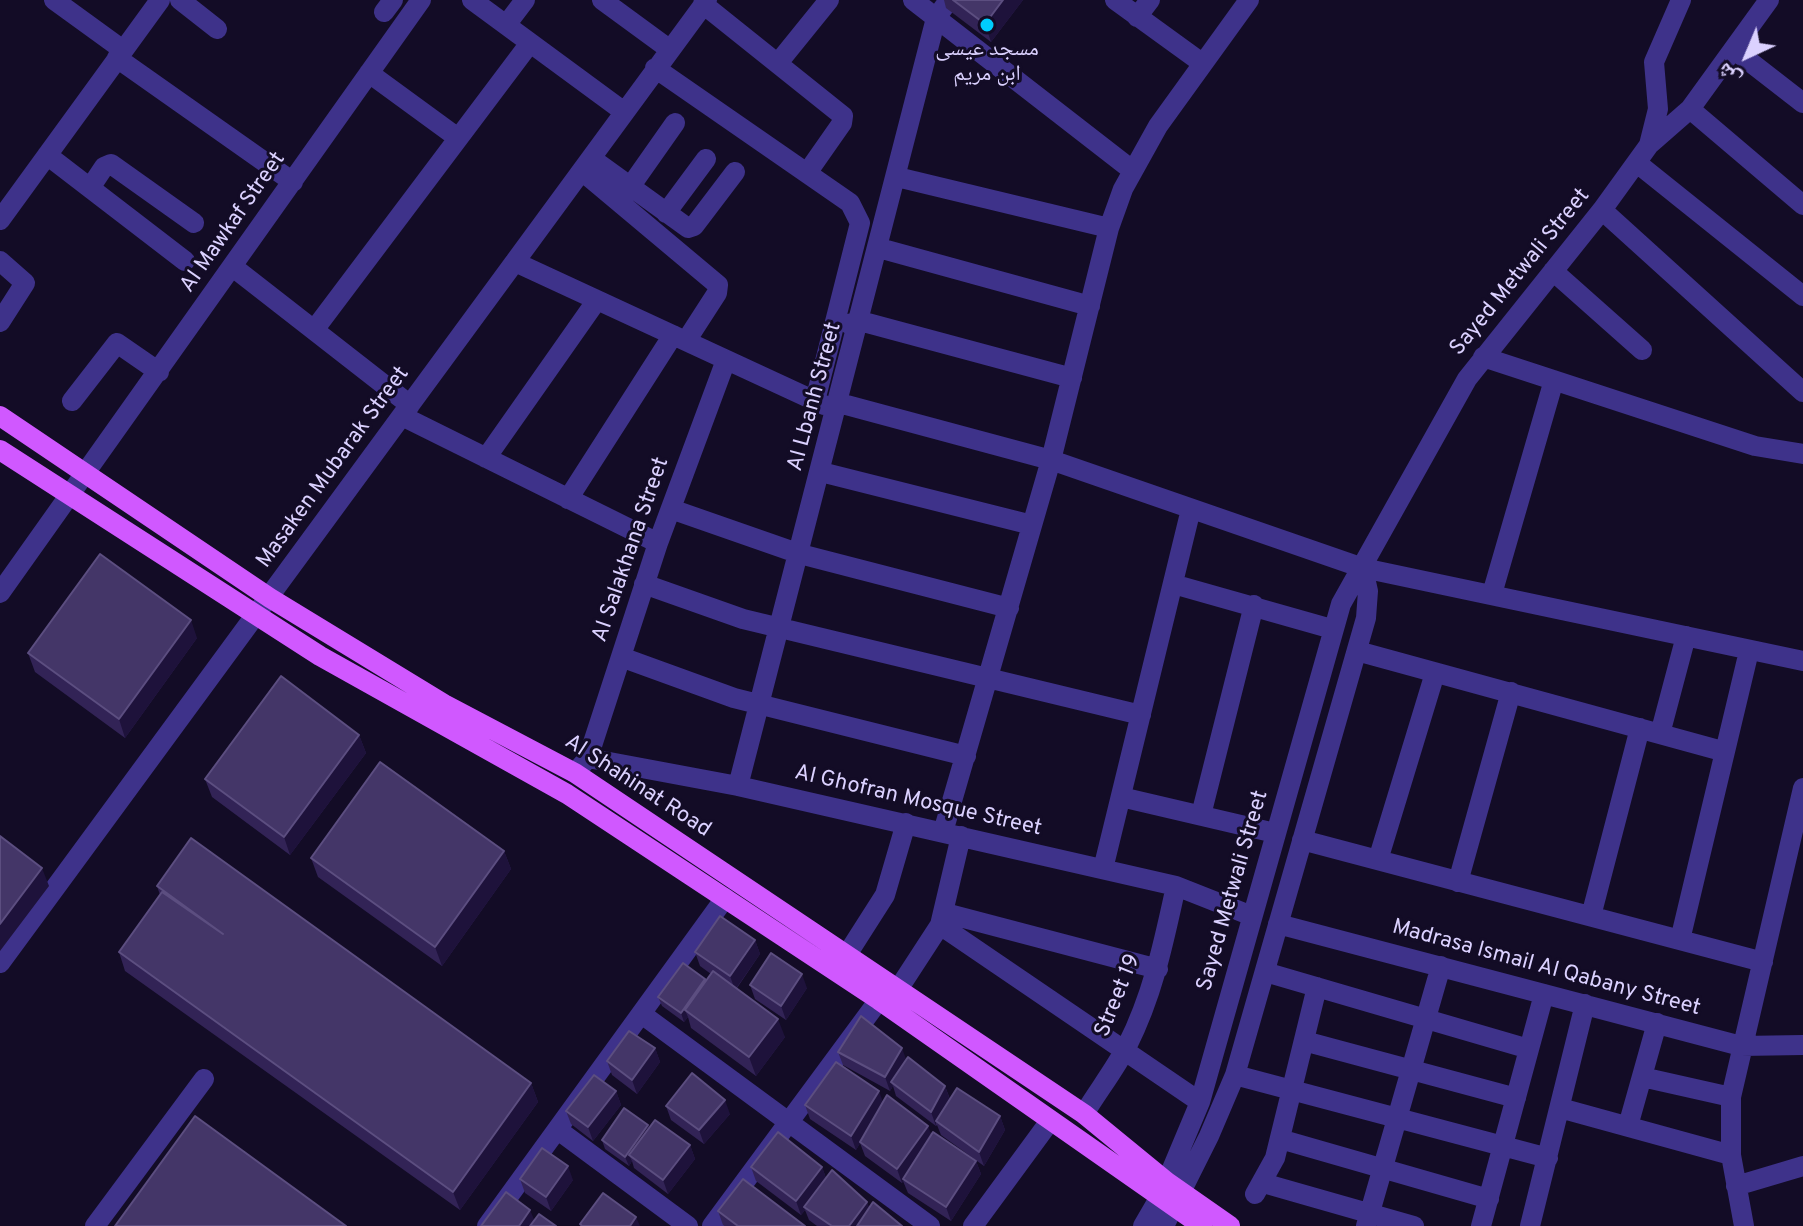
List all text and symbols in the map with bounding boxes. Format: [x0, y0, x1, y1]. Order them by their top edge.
marker: مسجد عيسى ابن مريم [978, 16, 996, 34]
north arrow [1707, 16, 1787, 96]
place label: مسجد عيسى ابن مريم [935, 38, 1039, 90]
text: ش [1712, 56, 1748, 91]
street label: Al Mawkaf Street [176, 148, 292, 298]
street label: Sayed Metwali Street [1445, 184, 1597, 362]
street label: Al Lbanh Street [783, 320, 849, 474]
street label: Masaken Mubarak Street [252, 362, 416, 574]
street label: Al Salakhana Street [588, 454, 676, 646]
street label: Al Shahinat Road [559, 730, 715, 844]
street label: Al Ghofran Mosque Street [792, 761, 1044, 843]
street label: Sayed Metwali Street [1193, 788, 1275, 994]
street label: Madrasa Ismail Al Qabany Street [1389, 915, 1703, 1023]
street label: Street 19 [1090, 951, 1148, 1041]

